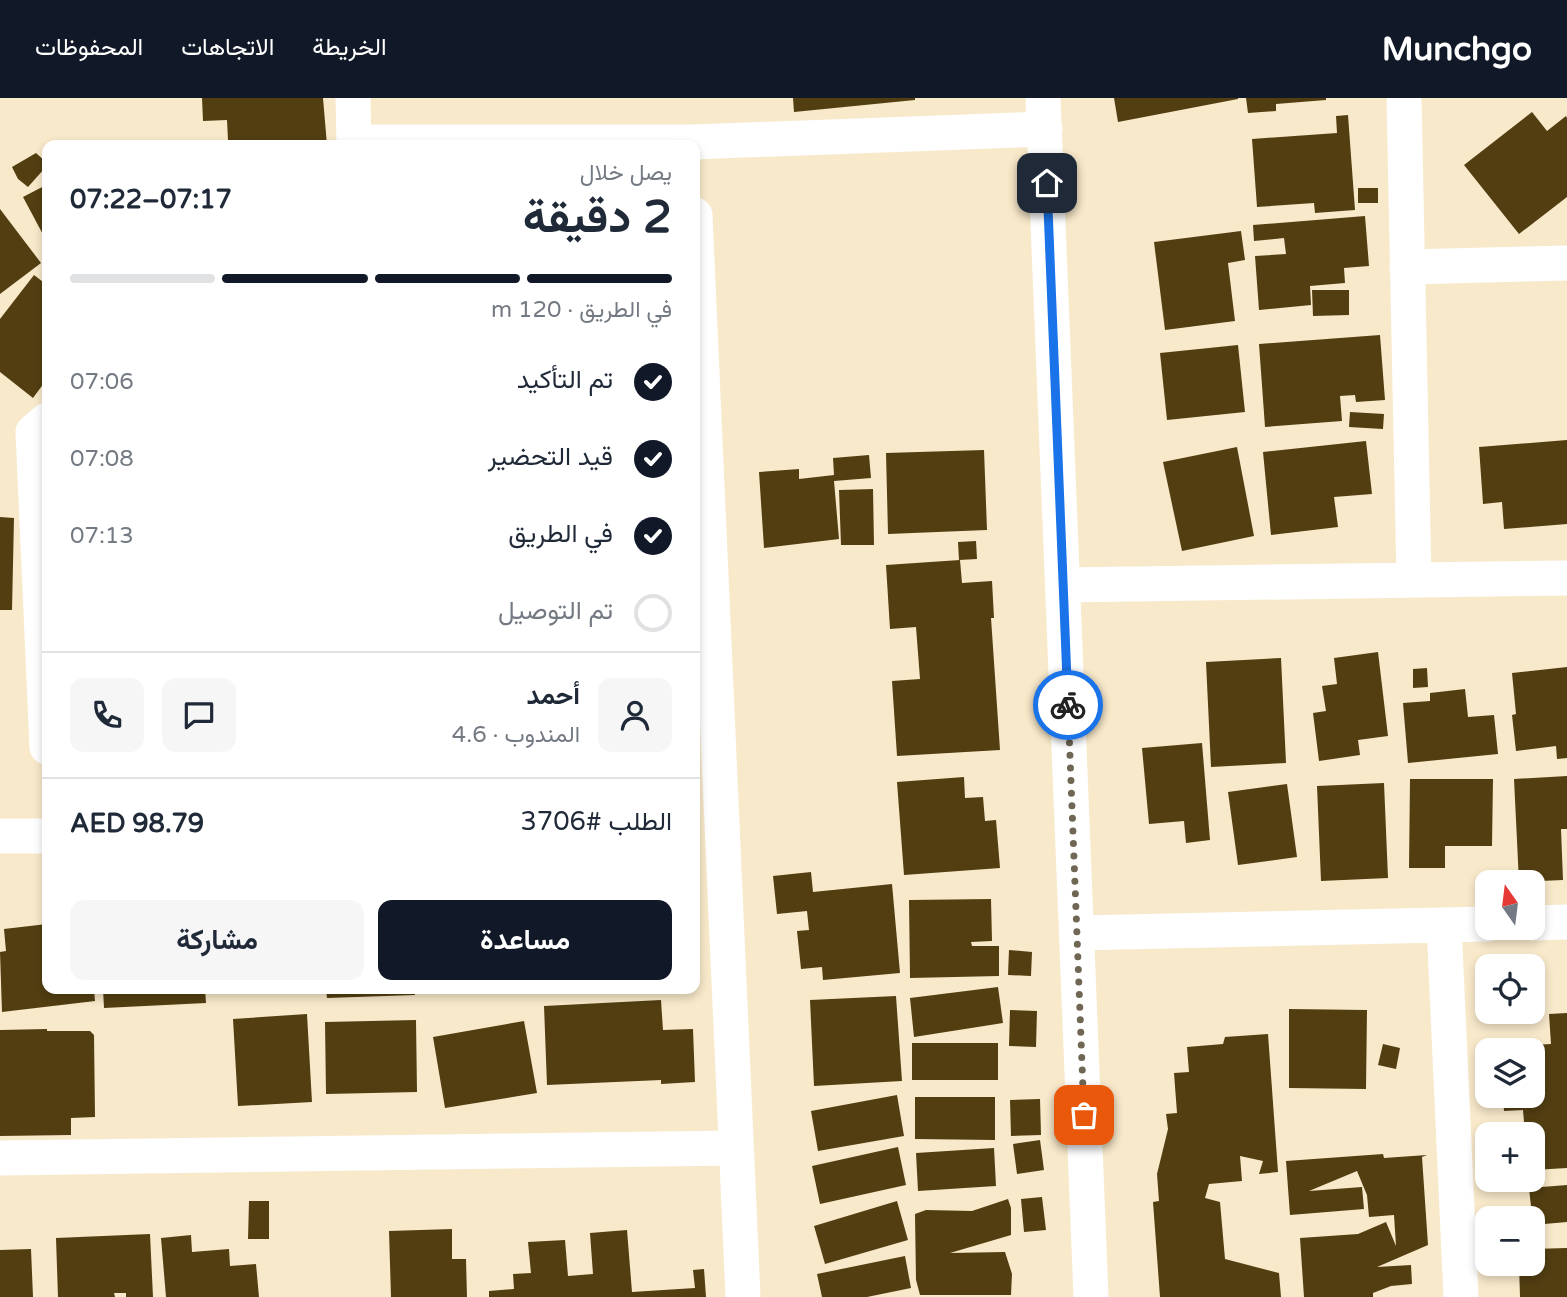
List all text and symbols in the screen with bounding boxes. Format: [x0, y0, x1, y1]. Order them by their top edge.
text: Munchgo [1382, 30, 1532, 69]
text: المحفوظات [35, 33, 143, 62]
text: الاتجاهات [181, 33, 274, 62]
text: الخريطة [312, 33, 387, 62]
pin [1017, 153, 1077, 213]
text: يصل خلال [580, 159, 672, 187]
icon: home [1028, 164, 1066, 202]
text: 07:17–07:22 [70, 184, 232, 215]
text: 2 دقيقة [523, 190, 672, 245]
text: في الطريق · 120 m [491, 296, 672, 324]
icon: check [634, 363, 672, 401]
text: تم التأكيد [517, 364, 613, 395]
text: 07:06 [70, 368, 134, 396]
icon: check [634, 440, 672, 478]
text: قيد التحضير [488, 441, 613, 472]
text: 07:08 [70, 445, 134, 473]
icon: check [634, 517, 672, 555]
text: في الطريق [508, 518, 613, 549]
text: 07:13 [70, 522, 134, 550]
text: تم التوصيل [498, 595, 613, 626]
courier [1033, 670, 1103, 740]
button: phone [70, 678, 144, 752]
button: chat [162, 678, 236, 752]
button: person [598, 678, 672, 752]
text: أحمد [527, 680, 580, 711]
icon: bike [1049, 686, 1087, 724]
text: المندوب · 4.6 [452, 721, 580, 749]
text: الطلب #3706 [521, 806, 672, 837]
text: AED 98.79 [70, 808, 204, 839]
north arrow [1475, 870, 1545, 940]
map controls [1475, 870, 1545, 1276]
button: مشاركة [70, 900, 364, 980]
button: مساعدة [378, 900, 672, 980]
button: locate [1475, 954, 1545, 1024]
button: layers [1475, 1038, 1545, 1108]
pin [1054, 1085, 1114, 1145]
icon: bag [1065, 1096, 1103, 1134]
button: + [1475, 1122, 1545, 1192]
button: − [1475, 1206, 1545, 1276]

